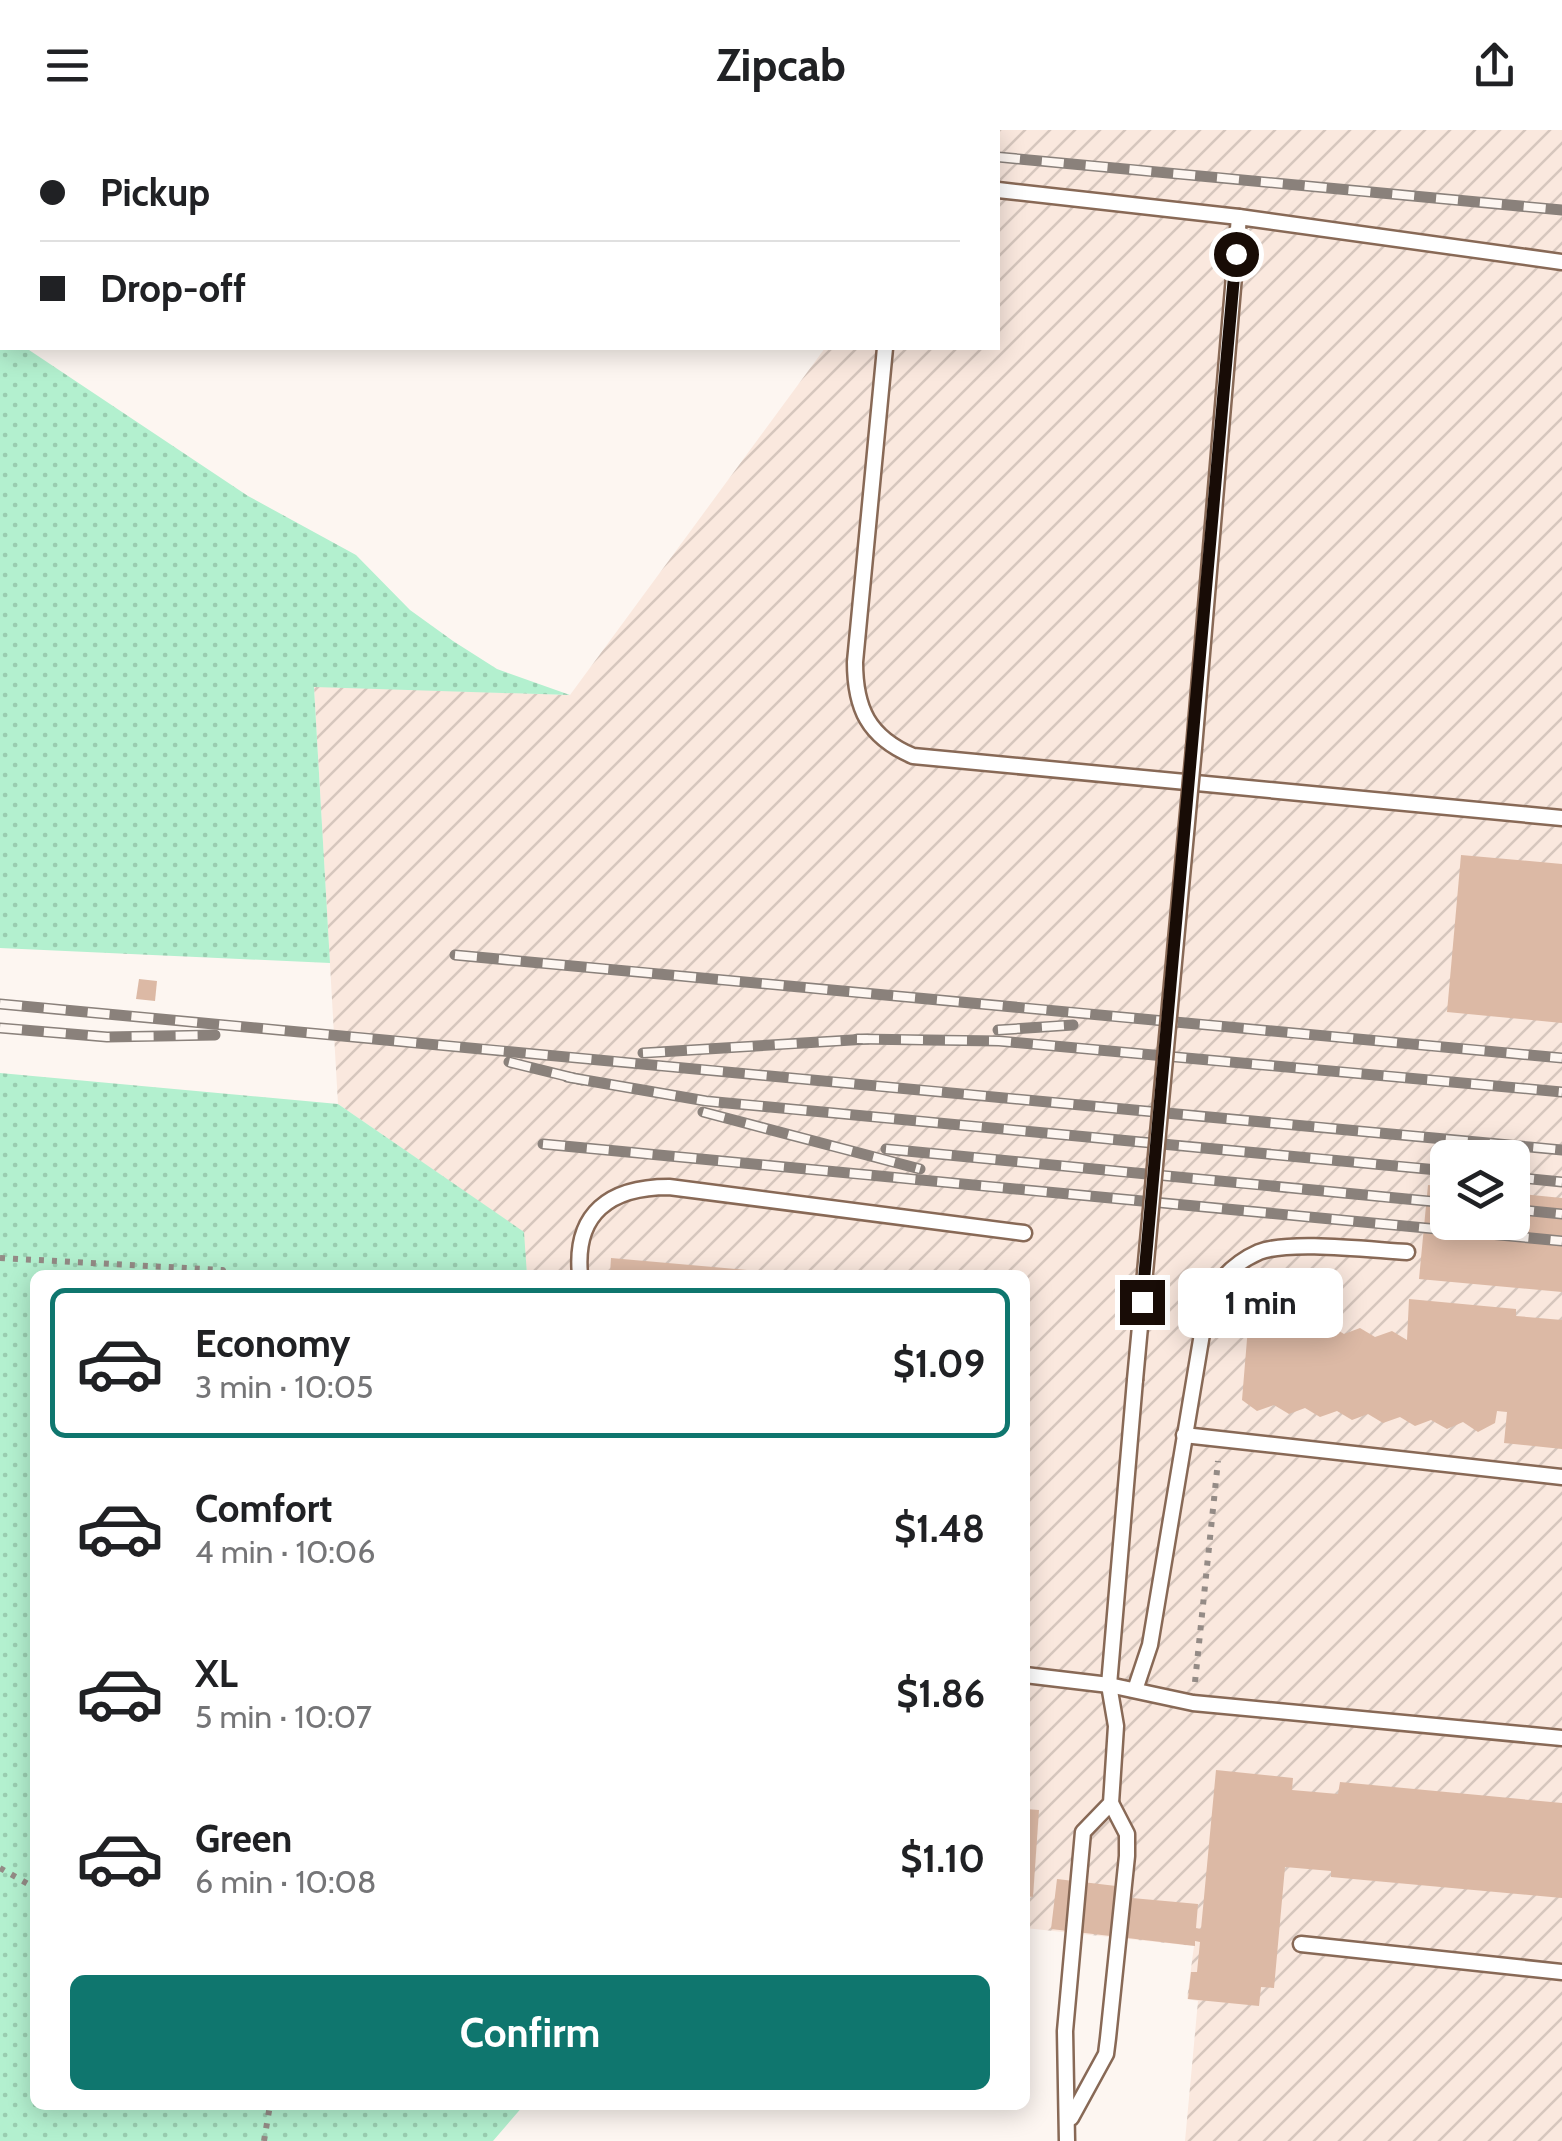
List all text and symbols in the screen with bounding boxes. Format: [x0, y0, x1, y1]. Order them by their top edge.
icon: menu [40, 38, 95, 93]
text: Zipcab [716, 38, 846, 92]
icon: share [1467, 38, 1522, 93]
text: Pickup [100, 169, 210, 216]
route start [1214, 232, 1259, 277]
text: Drop-off [100, 265, 246, 312]
map controls [1430, 1140, 1530, 1240]
button: layers [1430, 1140, 1530, 1240]
callout: 1 min [1177, 1267, 1342, 1337]
route end [1120, 1280, 1165, 1325]
text: 1 min [1224, 1283, 1297, 1322]
icon: car [75, 1318, 165, 1408]
text: Economy [195, 1320, 350, 1367]
text: $1.09 [893, 1340, 985, 1387]
text: 3 min · 10:05 [195, 1367, 373, 1406]
icon: car [75, 1483, 165, 1573]
text: Comfort [195, 1485, 332, 1532]
text: $1.48 [894, 1505, 985, 1552]
text: 4 min · 10:06 [195, 1532, 375, 1571]
icon: car [75, 1648, 165, 1738]
text: XL [195, 1650, 238, 1697]
text: $1.86 [896, 1670, 985, 1717]
text: 5 min · 10:07 [195, 1697, 372, 1736]
icon: car [75, 1813, 165, 1903]
text: Green [195, 1815, 292, 1862]
text: $1.10 [900, 1835, 985, 1882]
text: 6 min · 10:08 [195, 1862, 376, 1901]
button: Confirm [70, 1975, 990, 2090]

